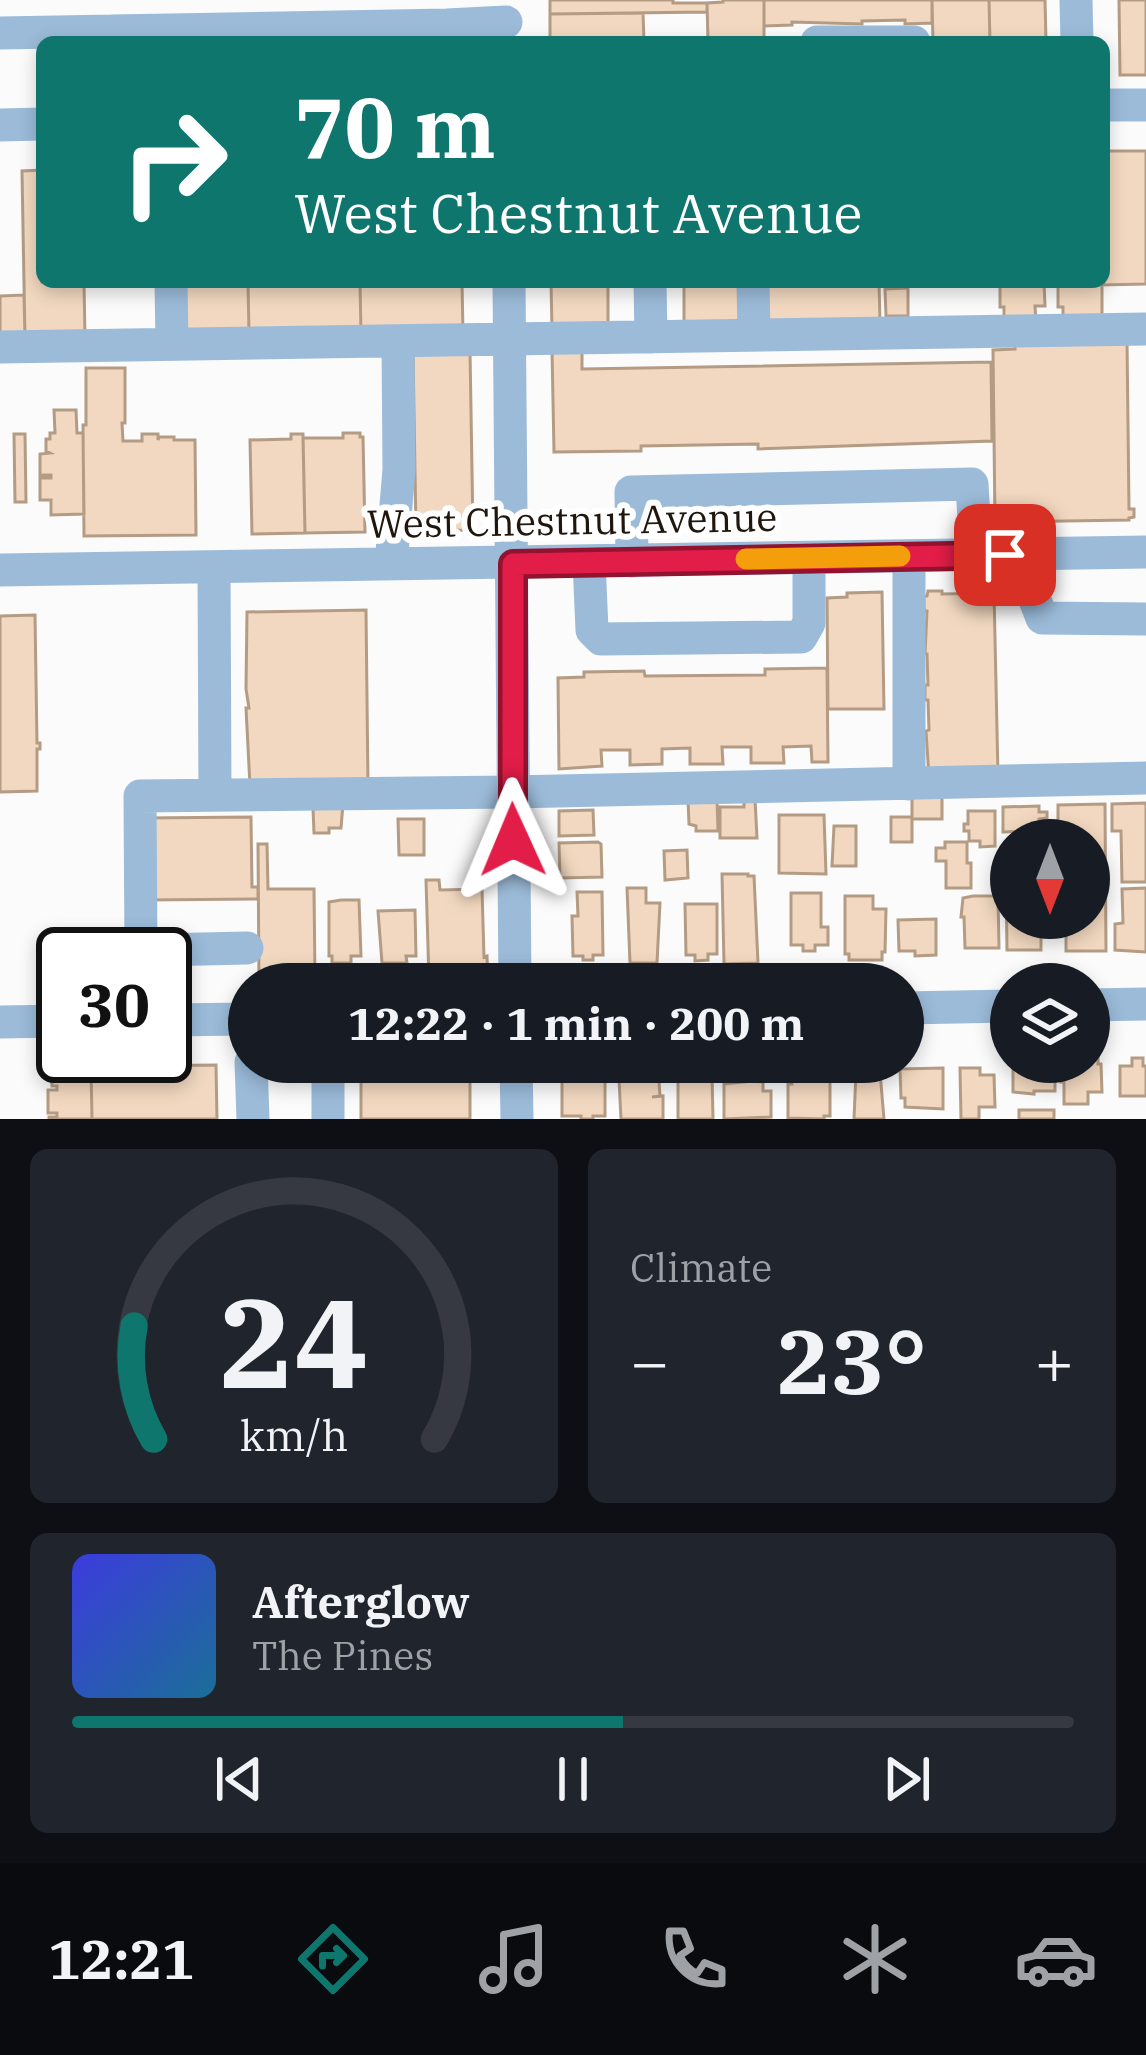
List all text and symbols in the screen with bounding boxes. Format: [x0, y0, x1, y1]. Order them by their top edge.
text: 70 m [294, 72, 496, 181]
icon: right [96, 84, 252, 240]
text: West Chestnut Avenue [294, 178, 862, 248]
street label: West Chestnut Avenue [366, 491, 778, 549]
pin [954, 504, 1056, 606]
icon: arrive [972, 522, 1038, 588]
position arrow [450, 777, 576, 903]
north arrow [990, 819, 1110, 939]
map controls [990, 819, 1110, 1083]
speed limit sign: 30 [36, 927, 192, 1083]
button: layers [990, 963, 1110, 1083]
text: 12:22 · 1 min · 200 m [348, 994, 804, 1052]
text: Climate [630, 1242, 772, 1293]
text: 24 [219, 1260, 369, 1422]
text: 23° [777, 1302, 927, 1419]
text: − [630, 1318, 670, 1404]
text: + [1034, 1318, 1074, 1404]
text: km/h [240, 1407, 348, 1463]
text: Afterglow [252, 1572, 470, 1630]
text: The Pines [252, 1630, 433, 1681]
icon: previous [206, 1746, 272, 1812]
icon: pause [540, 1746, 606, 1812]
icon: next [874, 1746, 940, 1812]
icon: directions [291, 1917, 375, 2001]
icon: music [472, 1917, 556, 2001]
icon: phone [652, 1917, 736, 2001]
icon: climate [833, 1917, 917, 2001]
icon: car [1014, 1917, 1098, 2001]
text: 12:21 [48, 1924, 194, 1994]

